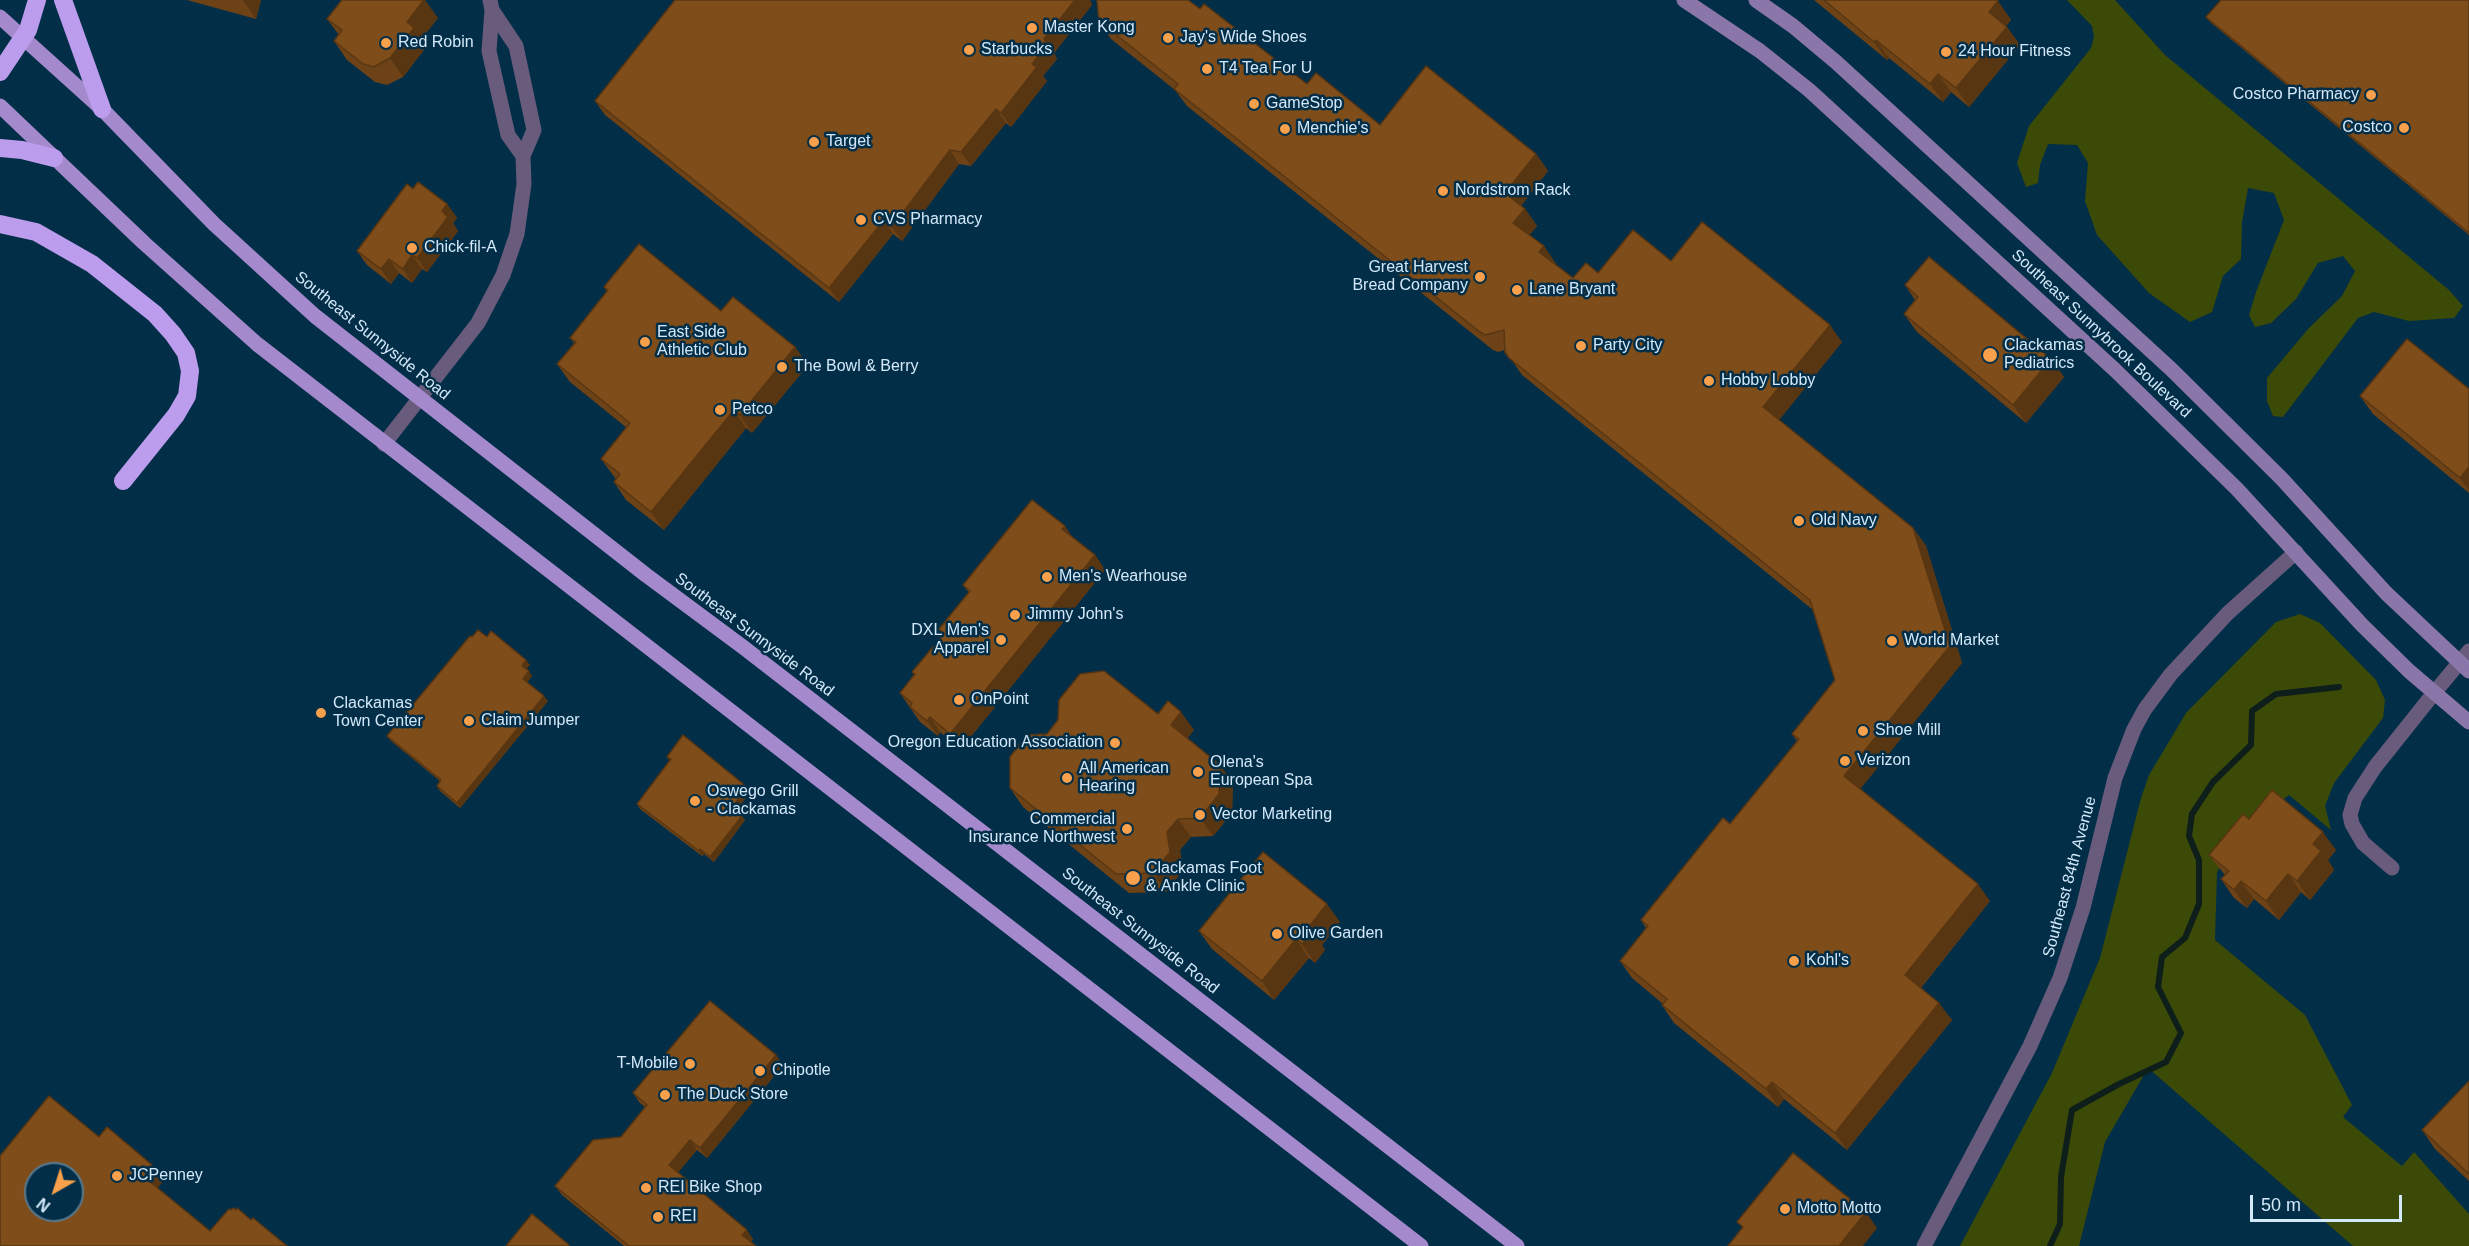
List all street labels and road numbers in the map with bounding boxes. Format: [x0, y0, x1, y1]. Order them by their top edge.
street label: Southeast Sunnybrook Boulevard [2007, 246, 2195, 422]
street label: Southeast Sunnyside Road [291, 268, 453, 404]
street label: Southeast Sunnyside Road [671, 569, 837, 701]
street label: Southeast 84th Avenue [2039, 794, 2101, 960]
street label: Southeast Sunnyside Road [1058, 864, 1222, 998]

